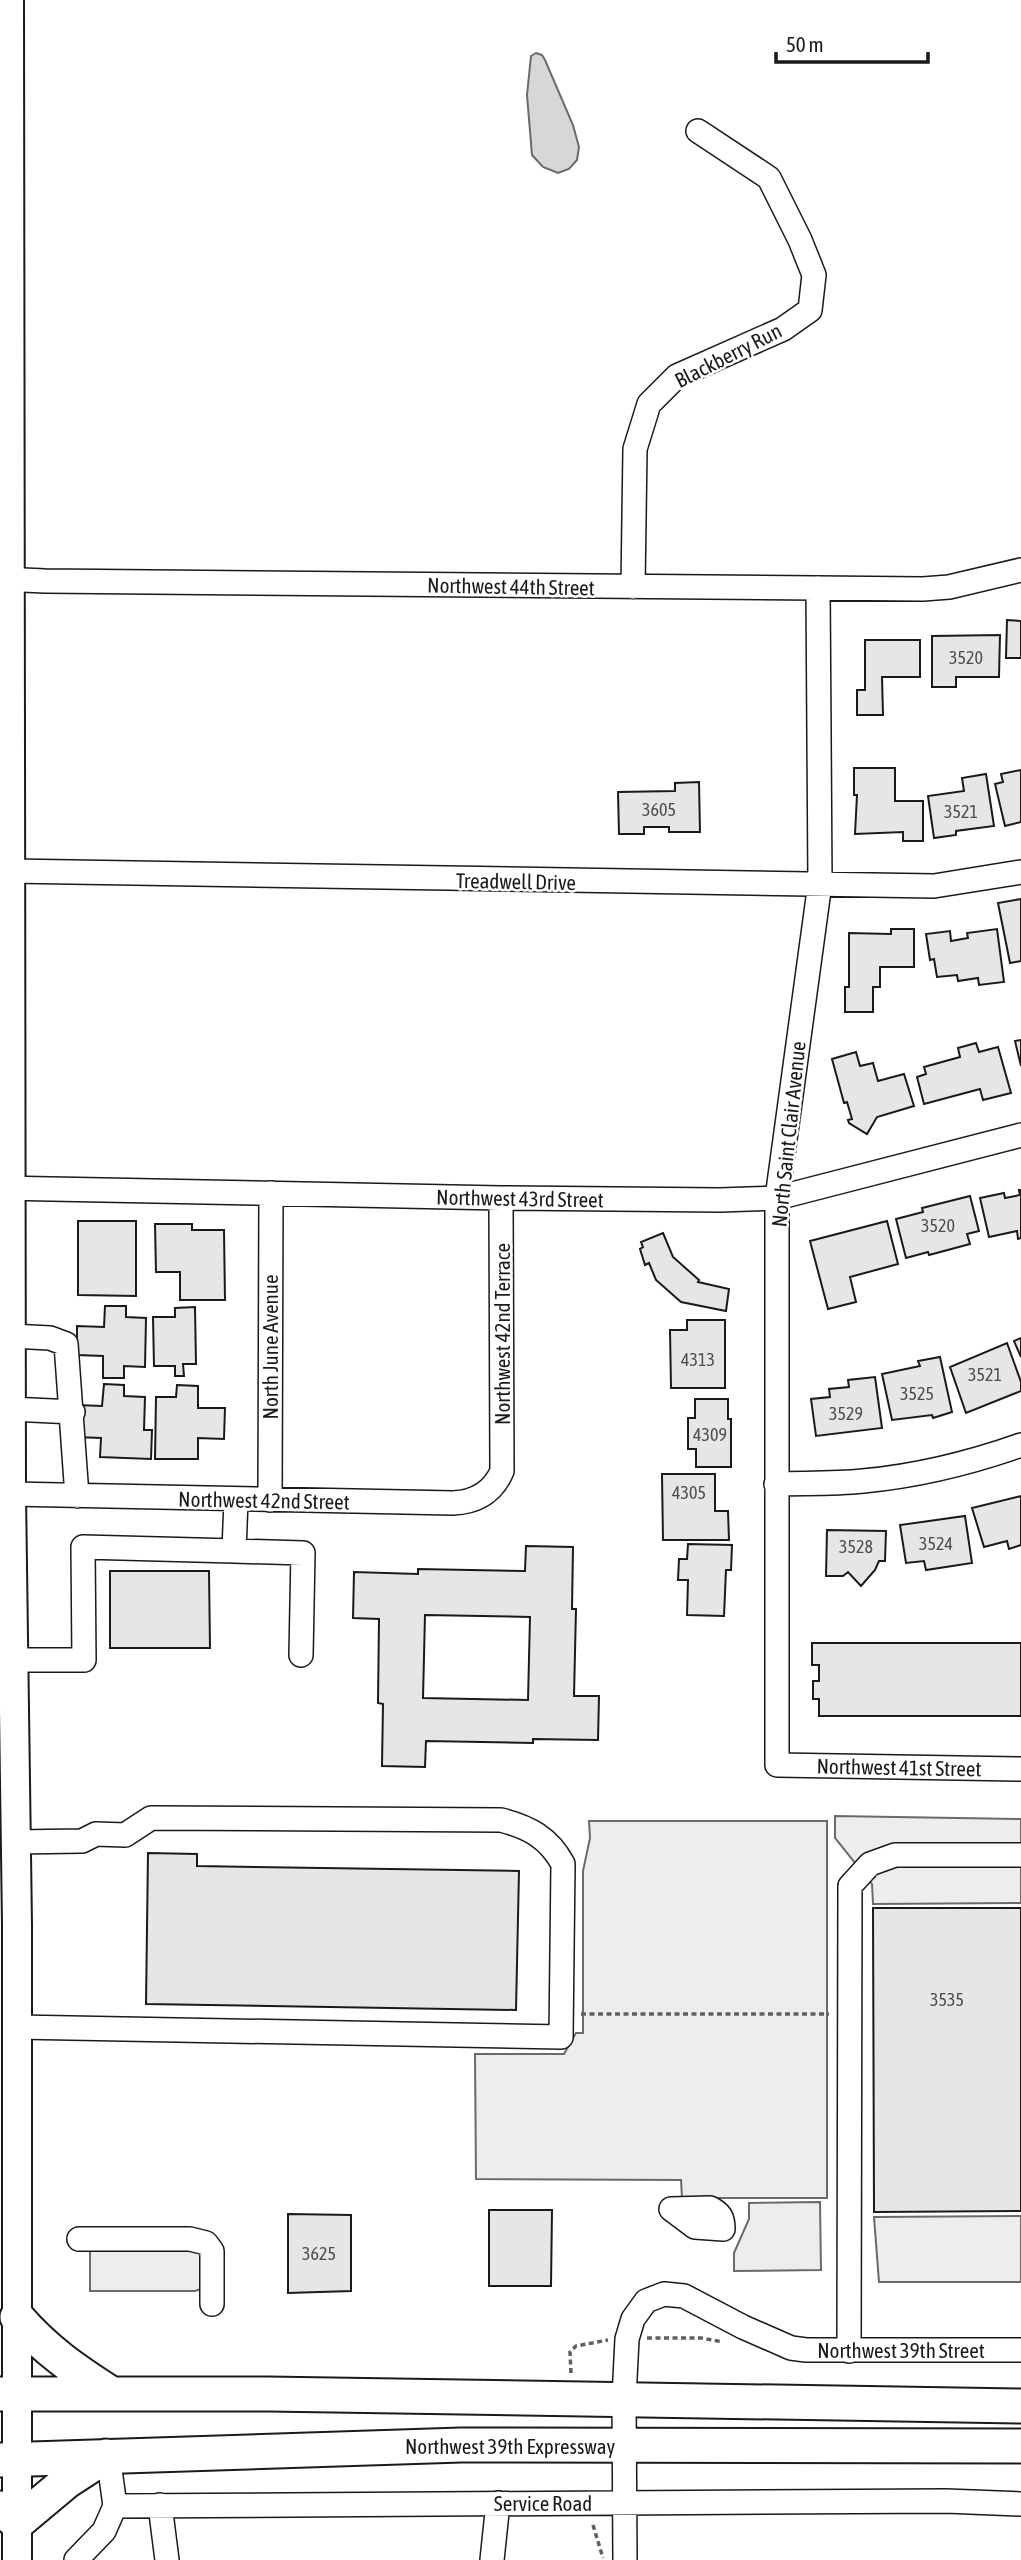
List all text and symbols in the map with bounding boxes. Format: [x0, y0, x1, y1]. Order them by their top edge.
scale bar [776, 21, 928, 65]
text: 50 m [786, 32, 824, 56]
street label: Blackberry Run [671, 318, 785, 392]
street label: Northwest 44th Street [427, 573, 595, 599]
house number: 3520 [949, 647, 983, 668]
house number: 3605 [642, 799, 676, 820]
house number: 3521 [944, 801, 978, 822]
street label: Treadwell Drive [456, 868, 576, 894]
street label: North Saint Clair Avenue [766, 1040, 810, 1228]
street label: Northwest 43rd Street [436, 1185, 604, 1211]
house number: 3520 [921, 1215, 955, 1236]
street label: Northwest 42nd Terrace [490, 1243, 514, 1425]
street label: North June Avenue [258, 1275, 282, 1419]
house number: 4313 [681, 1349, 715, 1370]
house number: 3521 [968, 1364, 1002, 1385]
house number: 3525 [900, 1383, 934, 1404]
house number: 3529 [829, 1403, 863, 1424]
house number: 4309 [693, 1424, 727, 1445]
house number: 4305 [672, 1482, 706, 1503]
street label: Northwest 42nd Street [178, 1487, 350, 1513]
house number: 3524 [919, 1533, 953, 1554]
house number: 3528 [839, 1536, 873, 1557]
street label: Northwest 41st Street [816, 1754, 982, 1780]
house number: 3535 [930, 1989, 964, 2010]
house number: 3625 [302, 2243, 336, 2264]
street label: Northwest 39th Street [817, 2338, 985, 2362]
street label: Northwest 39th Expressway [405, 2434, 615, 2458]
street label: Service Road [494, 2491, 592, 2515]

